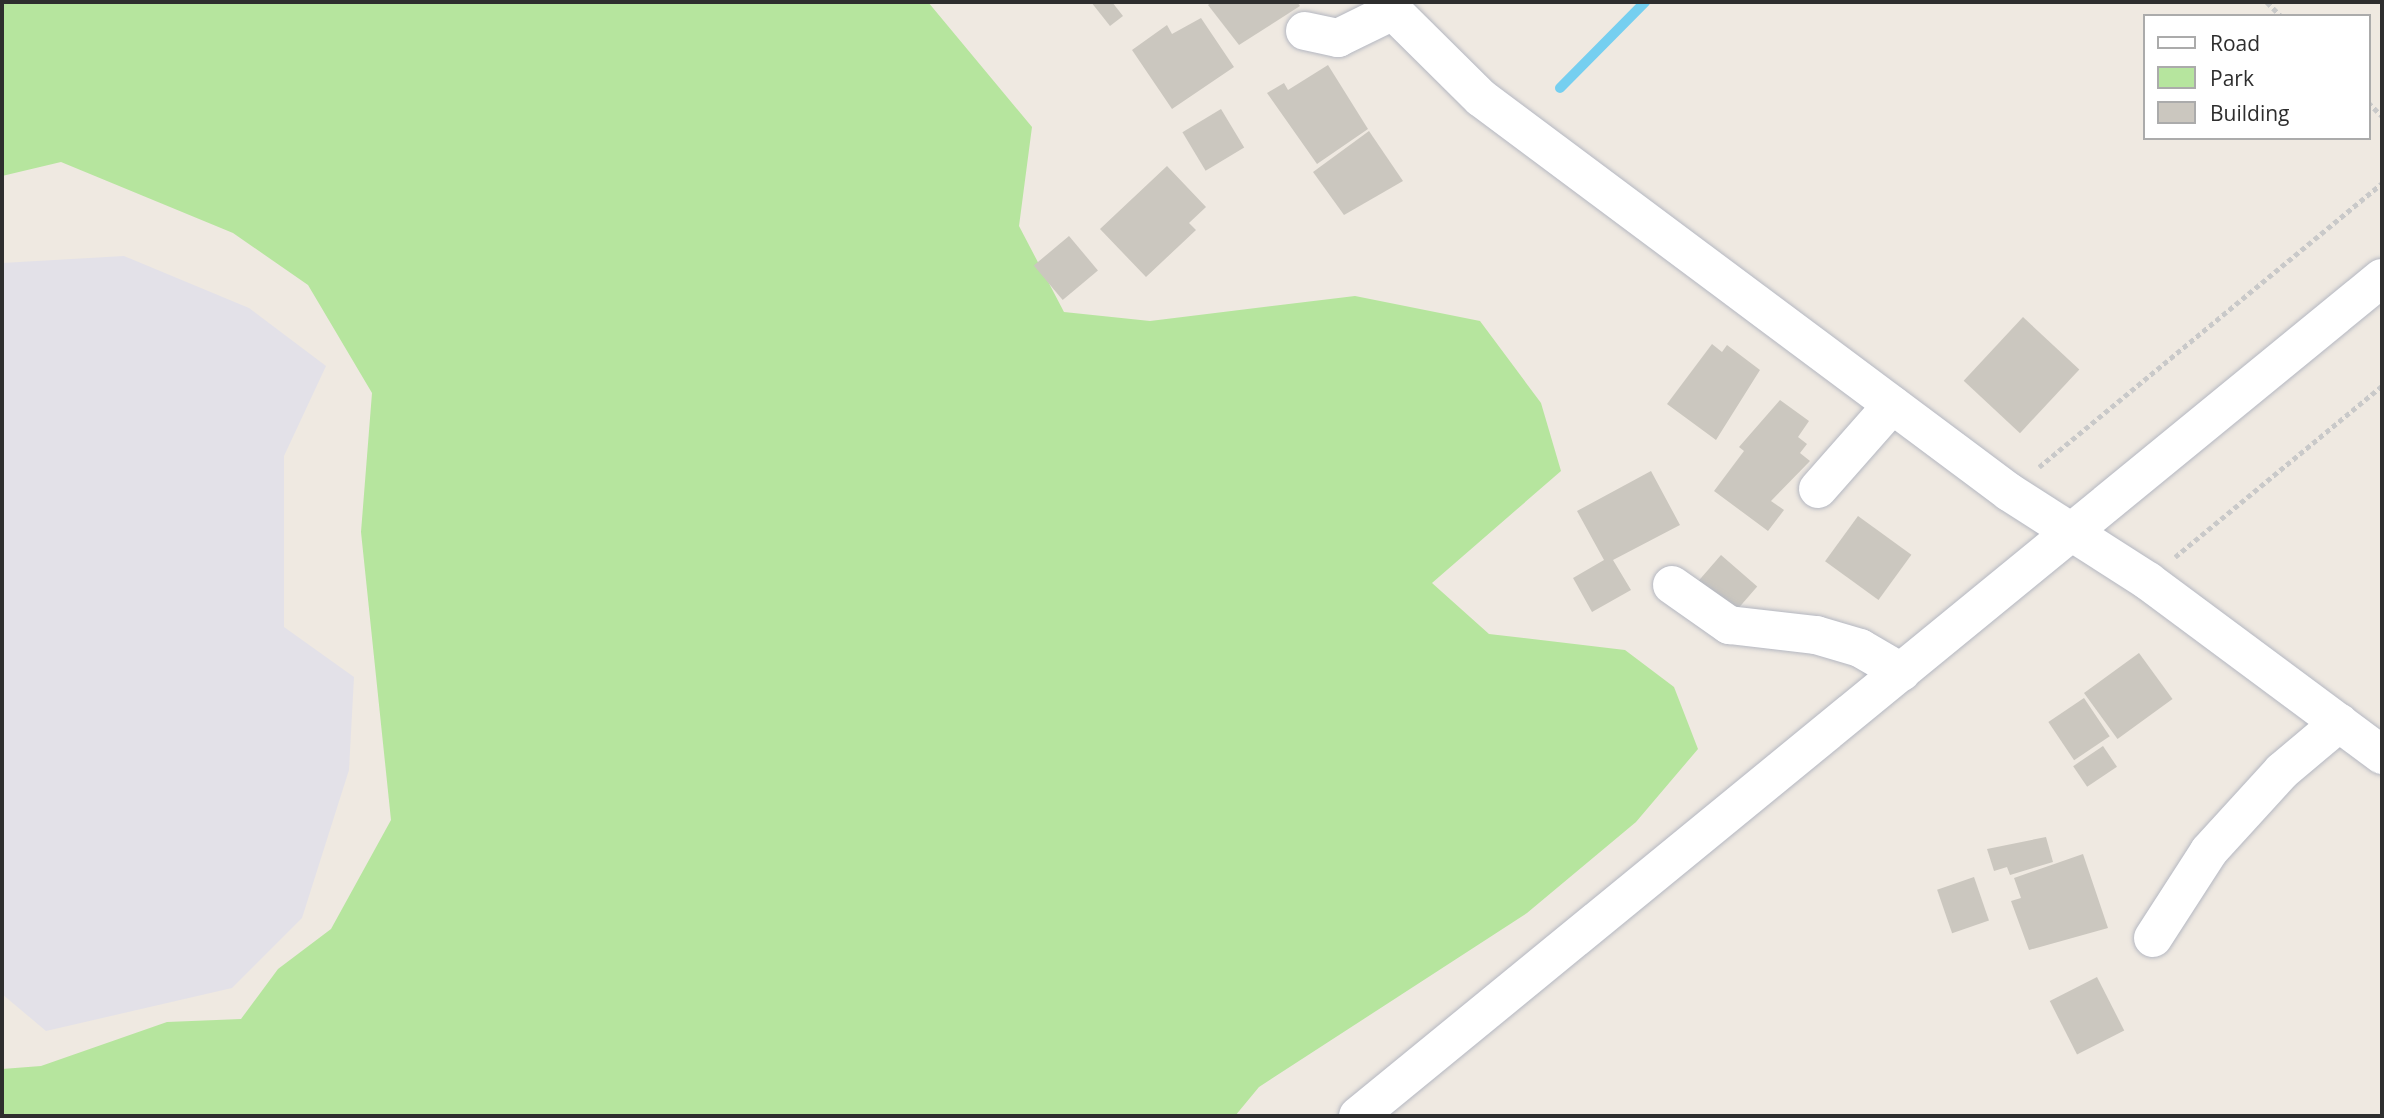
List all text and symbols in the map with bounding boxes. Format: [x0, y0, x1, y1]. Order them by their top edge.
legend [2142, 14, 2370, 140]
text: Road [2210, 29, 2260, 57]
text: Park [2210, 64, 2254, 92]
text: Building [2210, 99, 2289, 127]

